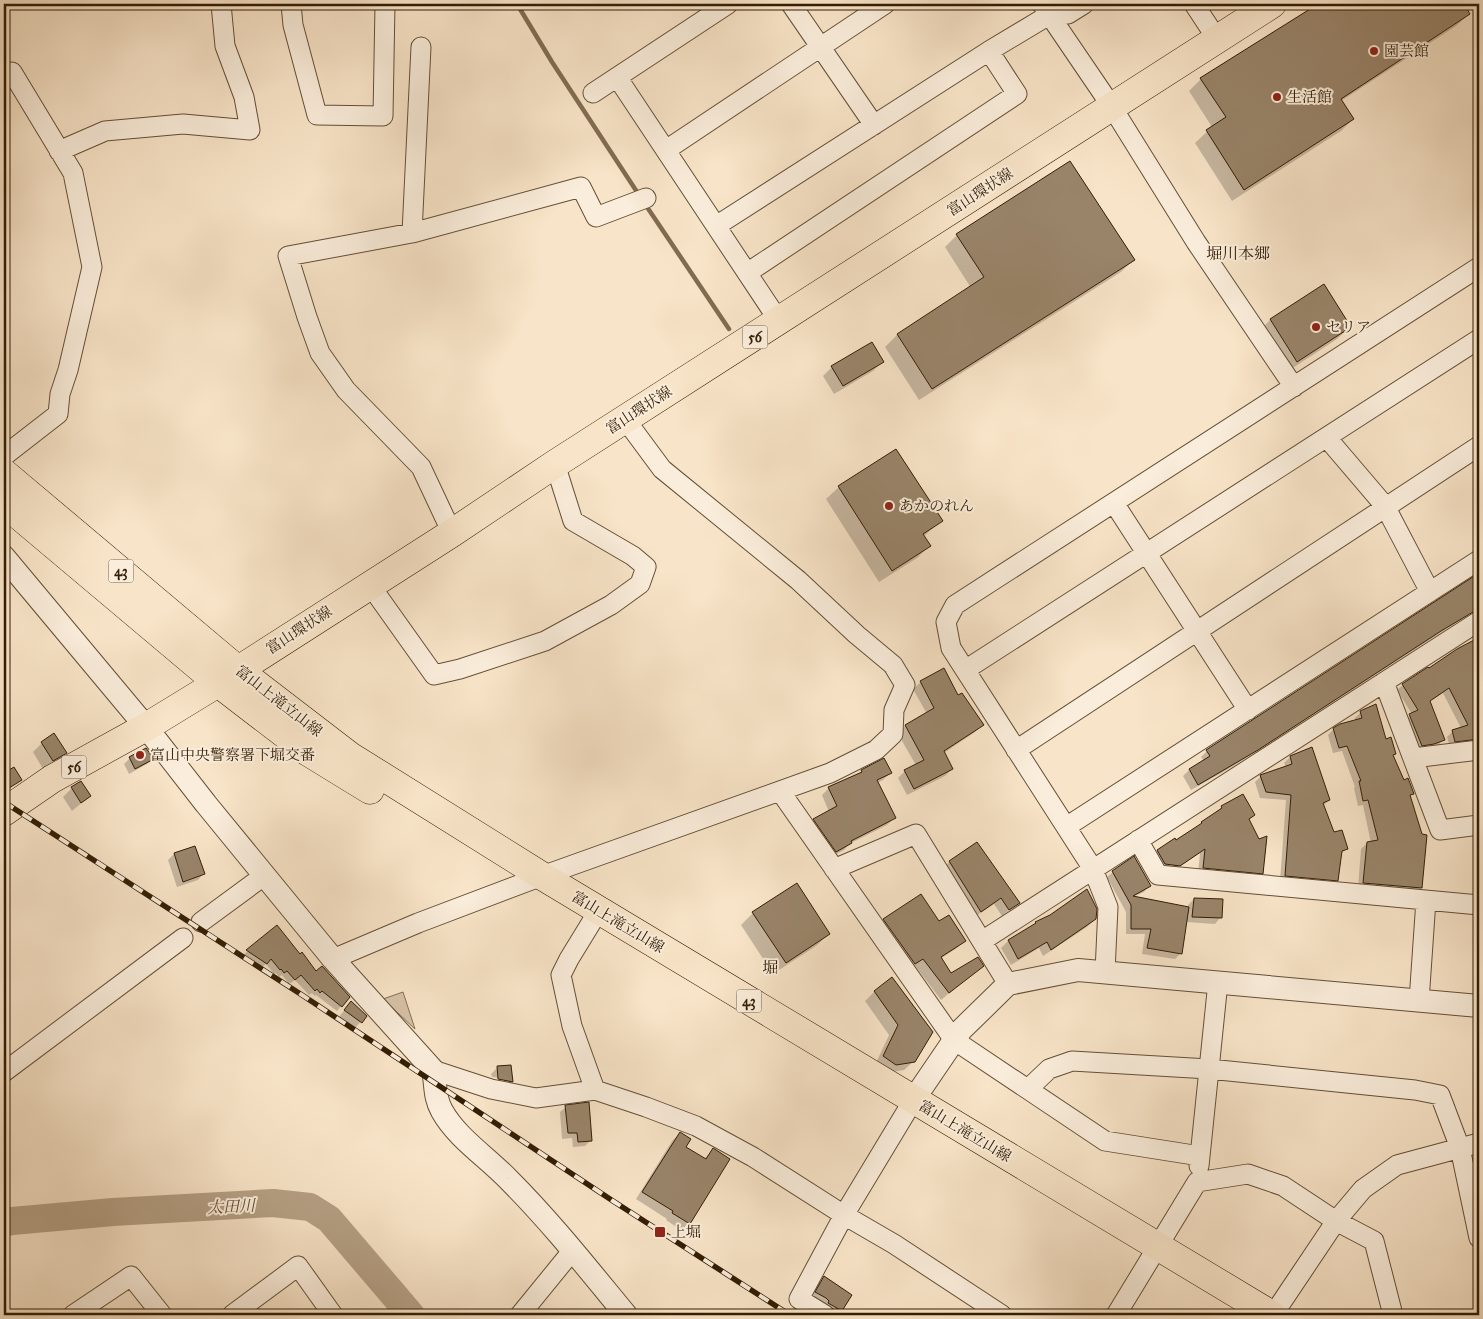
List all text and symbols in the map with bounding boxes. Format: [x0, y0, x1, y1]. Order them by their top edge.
place label: 園芸館 [1384, 42, 1429, 60]
marker: 園芸館 [1368, 45, 1380, 57]
place label: 生活館 [1287, 88, 1332, 106]
marker: 生活館 [1271, 91, 1283, 103]
street label: 富山環状線 [944, 164, 1016, 220]
district label: 堀川本郷 [1206, 244, 1270, 263]
place label: セリア [1326, 318, 1371, 336]
marker: セリア [1310, 321, 1322, 333]
road number: 56 [742, 326, 768, 348]
street label: 富山環状線 [603, 382, 675, 438]
place label: あかのれん [899, 497, 974, 515]
marker: あかのれん [883, 500, 895, 512]
road number: 43 [108, 560, 134, 582]
street label: 富山環状線 [263, 602, 335, 658]
street label: 富山上滝立山線 [232, 662, 326, 740]
place label: 富山中央警察署下堀交番 [150, 746, 315, 764]
marker: 富山中央警察署下堀交番 [134, 749, 146, 761]
road number: 56 [62, 756, 86, 779]
street label: 富山上滝立山線 [568, 887, 668, 957]
district label: 堀 [762, 958, 778, 977]
road number: 43 [736, 989, 762, 1012]
street label: 富山上滝立山線 [915, 1096, 1015, 1166]
water label: 太田川 [207, 1196, 257, 1217]
place label: 上堀 [671, 1223, 701, 1241]
marker: 上堀 [653, 1225, 667, 1239]

